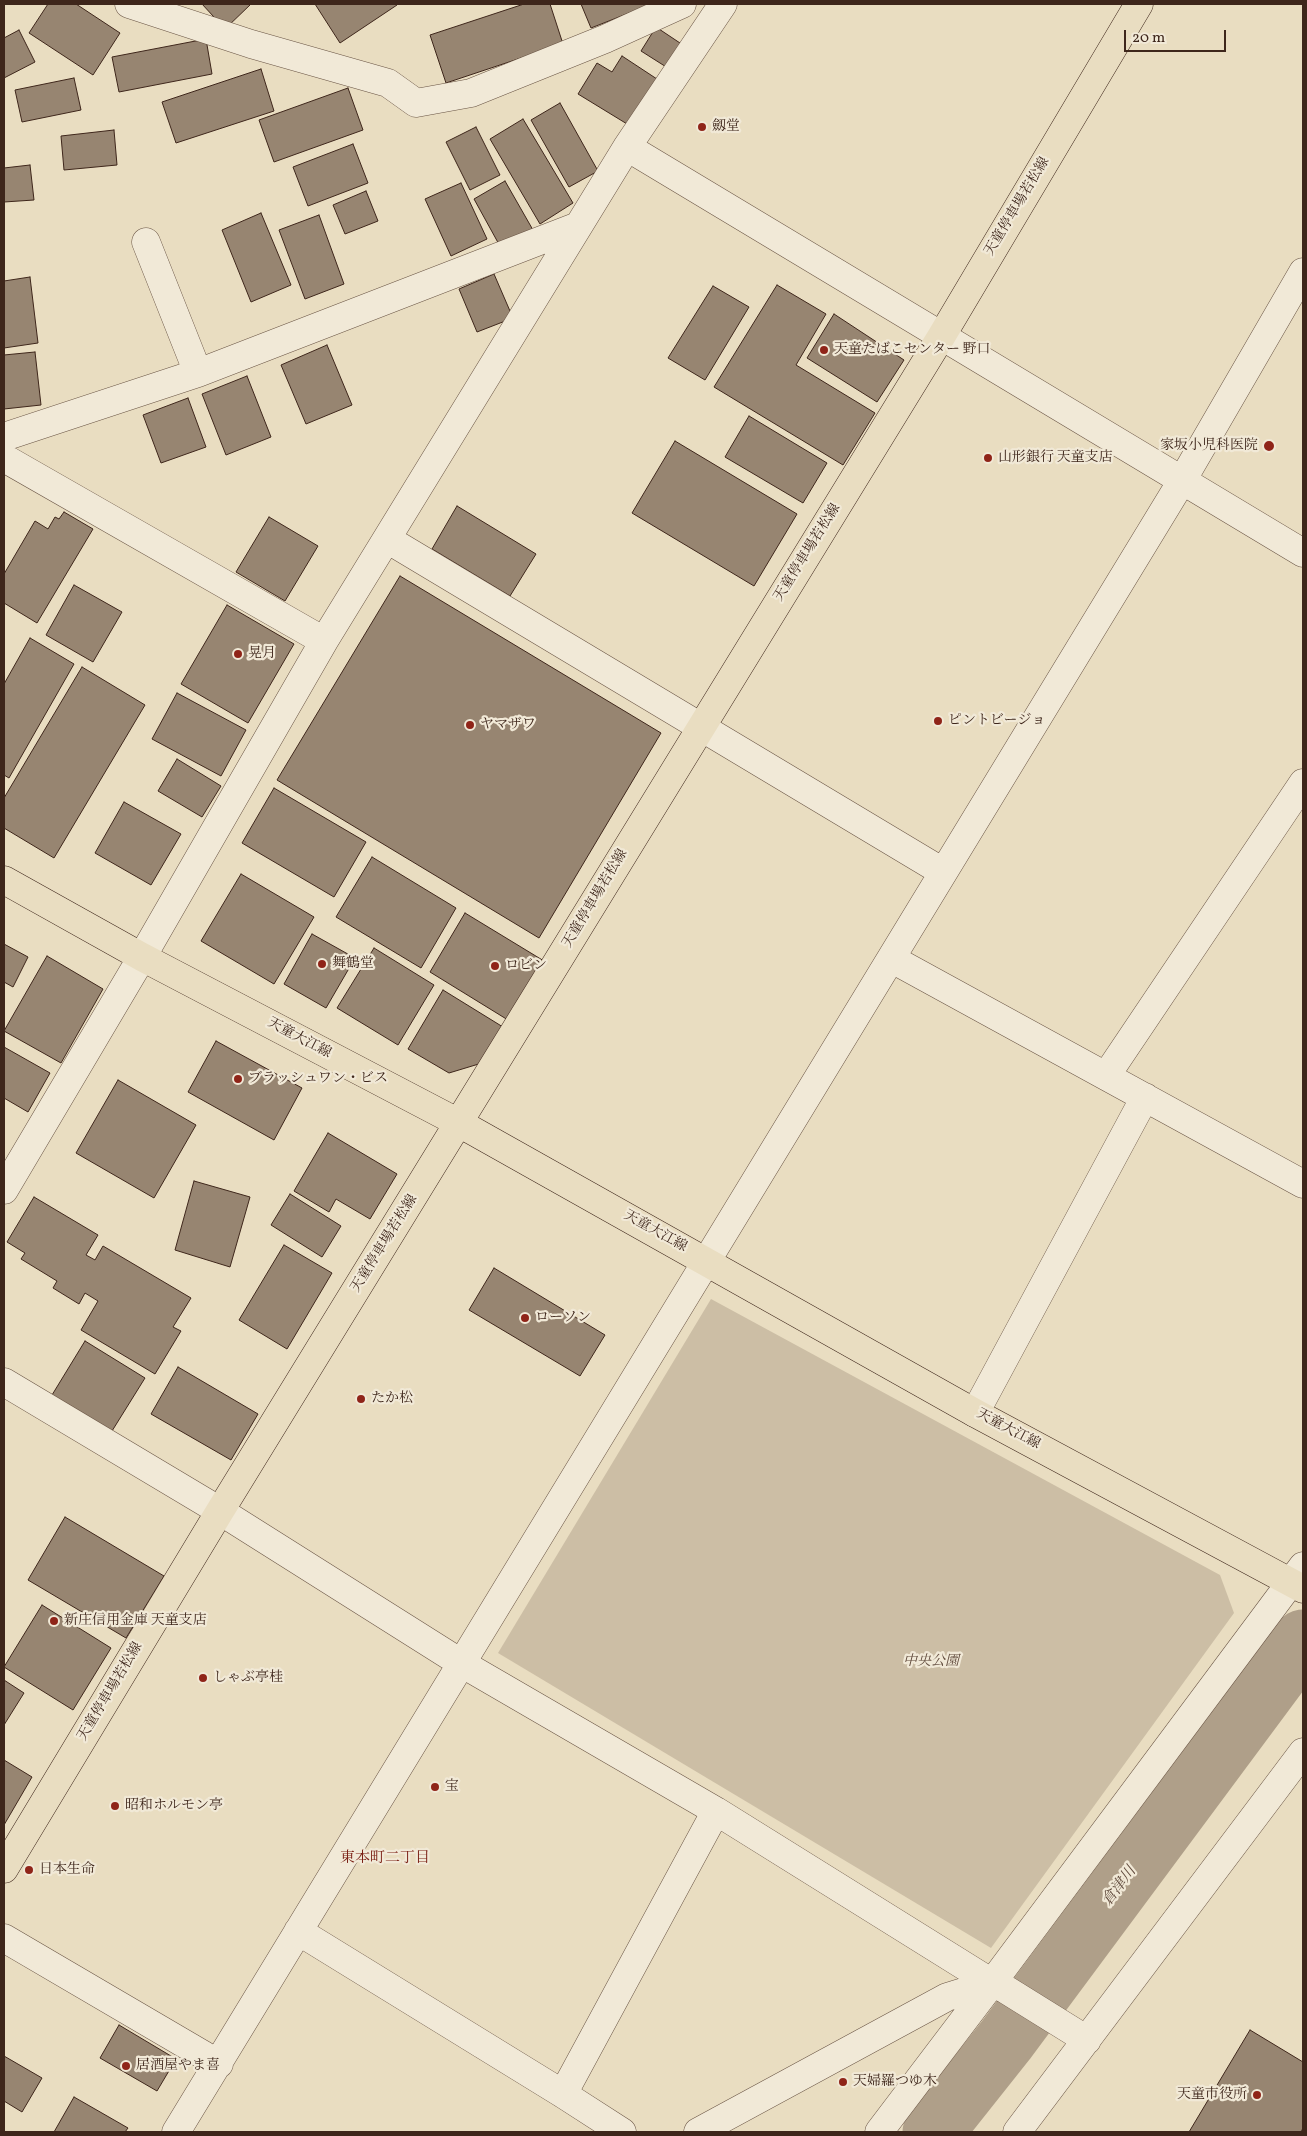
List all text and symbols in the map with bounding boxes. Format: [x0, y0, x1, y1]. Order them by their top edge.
scale bar [1127, 20, 1230, 52]
text: 20 m [1132, 28, 1165, 49]
place label: 劔堂 [712, 119, 740, 135]
marker: 劔堂 [696, 121, 708, 133]
street label: 天童停車場若松線 [982, 155, 1054, 259]
place label: 天童たばこセンター 野口 [834, 342, 991, 358]
marker: 天童たばこセンター 野口 [818, 344, 830, 356]
place label: 家坂小児科医院 [1160, 438, 1258, 454]
marker: 家坂小児科医院 [1262, 439, 1276, 453]
place label: 山形銀行 天童支店 [998, 450, 1113, 466]
marker: 山形銀行 天童支店 [982, 452, 994, 464]
street label: 天童停車場若松線 [771, 501, 845, 605]
place label: 晃月 [248, 646, 276, 662]
marker: 晃月 [232, 648, 244, 660]
place label: ピントビージョ [948, 713, 1045, 729]
marker: ピントビージョ [932, 715, 944, 727]
place label: ヤマザワ [480, 717, 536, 733]
marker: ヤマザワ [464, 719, 476, 731]
street label: 天童停車場若松線 [560, 847, 632, 951]
place label: 舞鶴堂 [332, 956, 374, 972]
marker: 舞鶴堂 [316, 958, 328, 970]
place label: ロビン [505, 958, 547, 974]
marker: ロビン [489, 960, 501, 972]
street label: 天童大江線 [264, 1015, 334, 1063]
place label: ブラッシュワン・ビス [248, 1071, 388, 1087]
marker: ブラッシュワン・ビス [232, 1073, 244, 1085]
street label: 天童停車場若松線 [348, 1192, 422, 1296]
street label: 天童大江線 [620, 1208, 690, 1256]
place label: ローソン [535, 1310, 591, 1326]
marker: ローソン [519, 1312, 531, 1324]
place label: たか松 [371, 1391, 413, 1407]
marker: たか松 [355, 1393, 367, 1405]
street label: 天童大江線 [973, 1406, 1043, 1454]
place label: 新庄信用金庫 天童支店 [64, 1613, 207, 1629]
marker: 新庄信用金庫 天童支店 [48, 1615, 60, 1627]
street label: 天童停車場若松線 [75, 1640, 147, 1744]
park label: 中央公園 [903, 1654, 959, 1670]
place label: しゃぶ亭桂 [213, 1670, 283, 1686]
marker: しゃぶ亭桂 [197, 1672, 209, 1684]
place label: 宝 [445, 1779, 459, 1795]
marker: 宝 [429, 1781, 441, 1793]
place label: 昭和ホルモン亭 [125, 1798, 223, 1814]
marker: 昭和ホルモン亭 [109, 1800, 121, 1812]
district label: 東本町二丁目 [340, 1850, 430, 1868]
place label: 日本生命 [39, 1862, 95, 1878]
marker: 日本生命 [23, 1864, 35, 1876]
water label: 倉津川 [1099, 1864, 1141, 1910]
place label: 居酒屋やま喜 [136, 2058, 220, 2074]
marker: 居酒屋やま喜 [120, 2060, 132, 2072]
place label: 天婦羅つゆ木 [853, 2074, 937, 2090]
marker: 天婦羅つゆ木 [837, 2076, 849, 2088]
place label: 天童市役所 [1177, 2087, 1247, 2103]
marker: 天童市役所 [1251, 2089, 1263, 2101]

